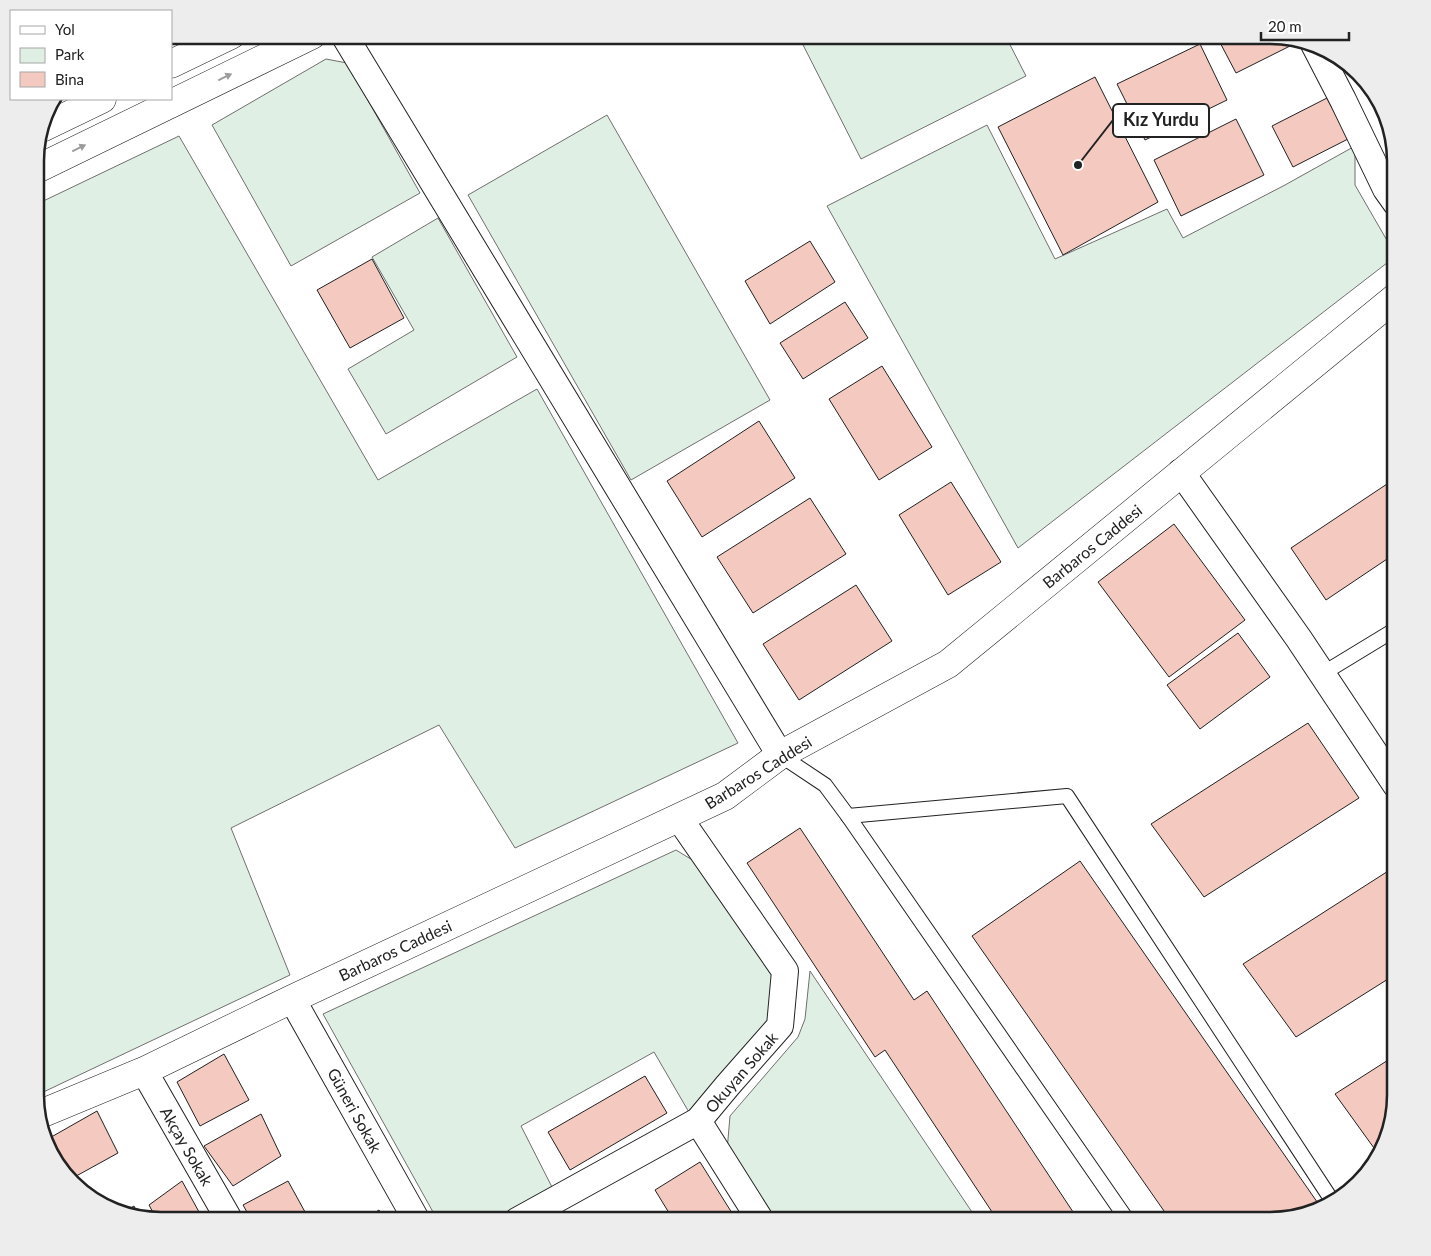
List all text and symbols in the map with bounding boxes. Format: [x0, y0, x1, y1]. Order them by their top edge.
legend [10, 10, 172, 100]
scale bar [1261, 10, 1348, 42]
text: 20 m [1268, 17, 1302, 35]
text: Yol [55, 20, 75, 38]
text: Park [55, 45, 85, 63]
text: Bina [55, 70, 84, 88]
one-way arrow [218, 73, 232, 81]
callout: Kız Yurdu [1113, 104, 1209, 137]
text: Kız Yurdu [1123, 108, 1199, 130]
one-way arrow [72, 144, 86, 152]
street label: Barbaros Caddesi [1039, 500, 1145, 592]
street label: Barbaros Caddesi [701, 732, 815, 812]
street label: Barbaros Caddesi [336, 916, 454, 984]
street label: Okuyan Sokak [701, 1027, 782, 1116]
street label: Güneri Sokak [324, 1064, 386, 1156]
street label: Akçay Sokak [157, 1103, 218, 1189]

